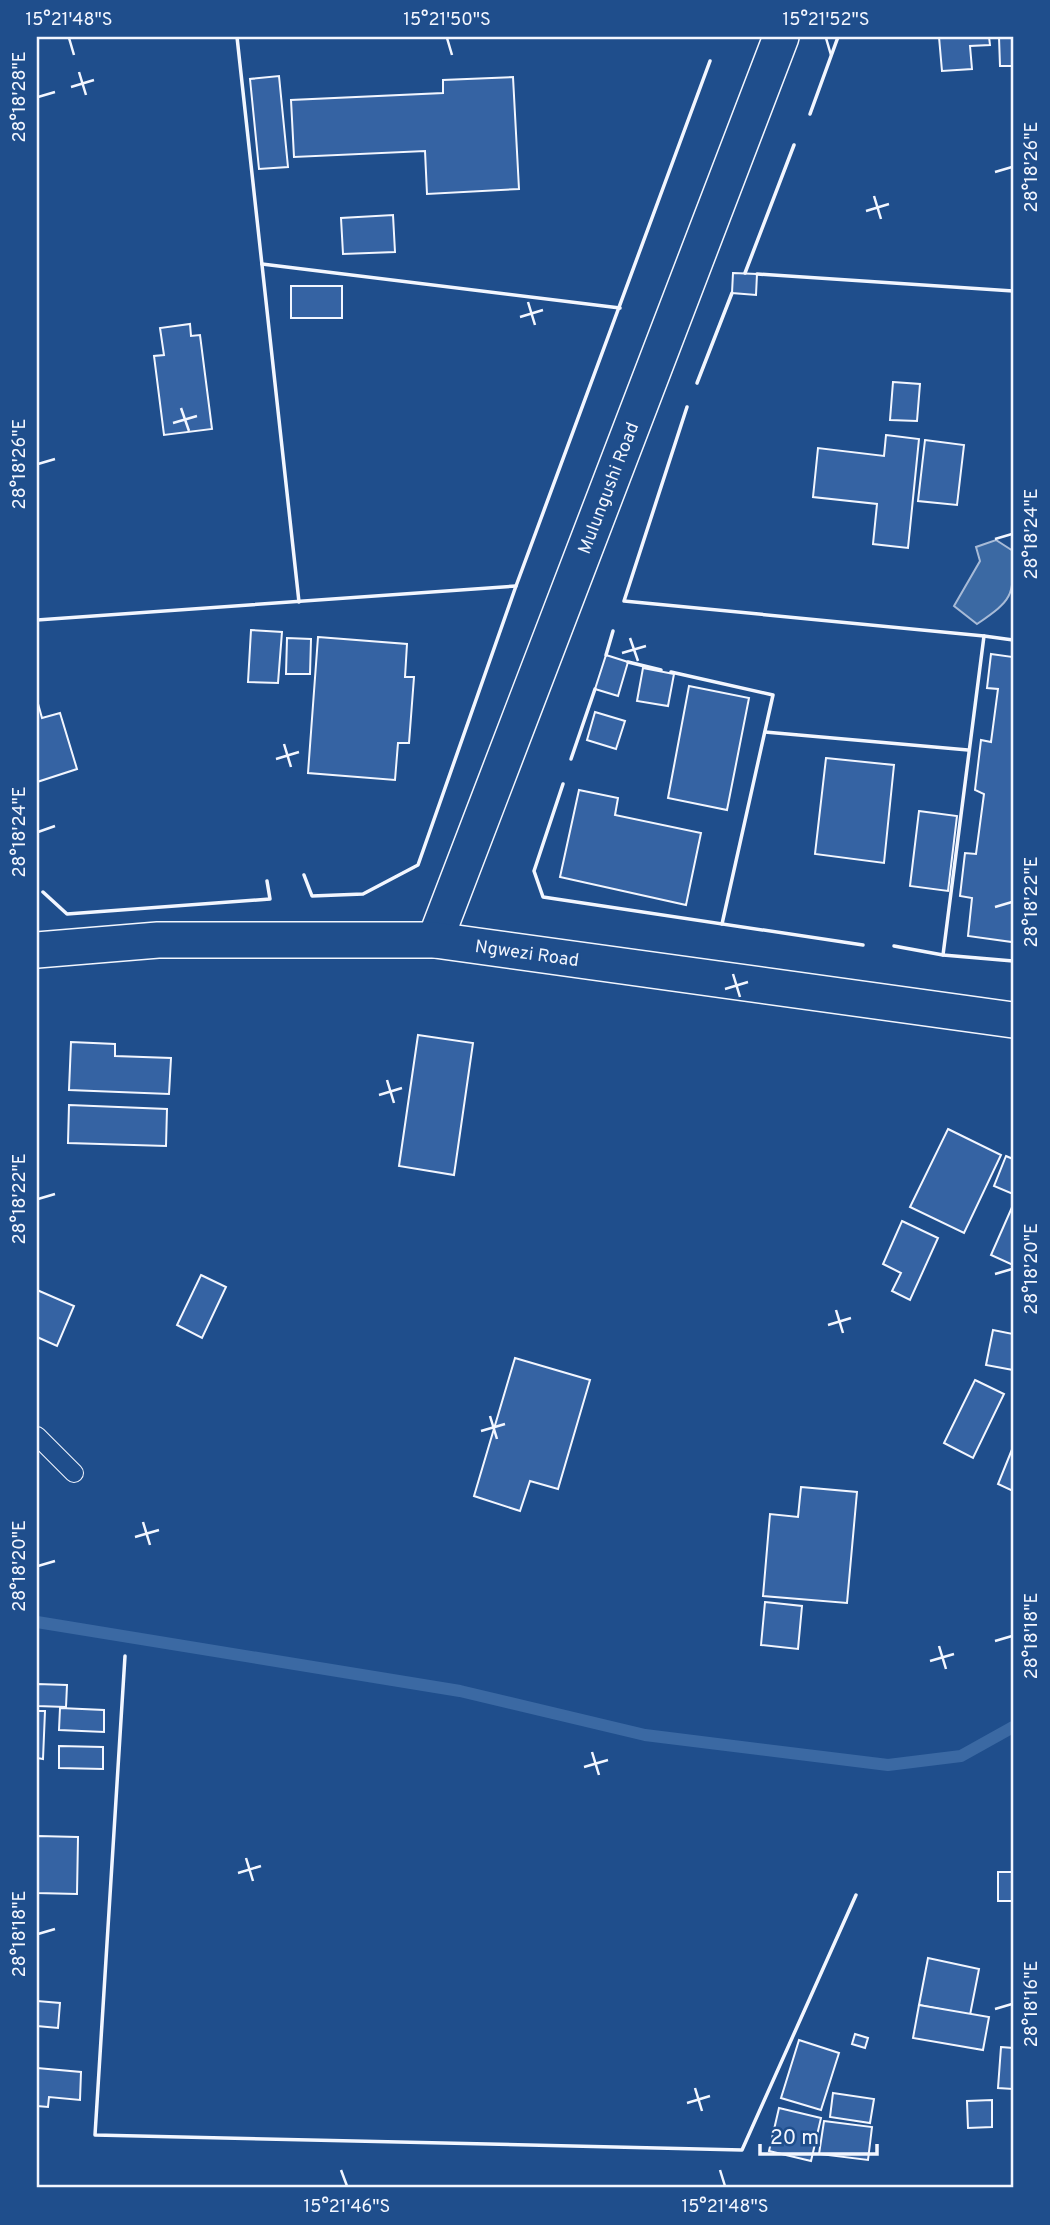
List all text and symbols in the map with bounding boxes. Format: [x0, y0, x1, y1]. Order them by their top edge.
text: 15°21'48"S [25, 9, 113, 32]
text: 15°21'50"S [403, 9, 491, 32]
text: 15°21'52"S [783, 9, 869, 32]
text: 28°18'28"E [9, 52, 32, 143]
text: 28°18'26"E [1021, 122, 1044, 212]
text: 28°18'26"E [9, 419, 32, 509]
street label: Mulungushi Road [574, 419, 645, 558]
text: 28°18'24"E [1021, 489, 1044, 580]
text: 28°18'24"E [9, 787, 32, 878]
text: 28°18'22"E [1021, 856, 1044, 948]
street label: Ngwezi Road [473, 936, 580, 973]
text: 28°18'22"E [9, 1153, 32, 1245]
text: 28°18'20"E [1021, 1223, 1044, 1315]
text: 28°18'20"E [9, 1520, 32, 1612]
text: 28°18'18"E [1021, 1593, 1044, 1679]
text: 28°18'18"E [9, 1891, 32, 1977]
text: 28°18'16"E [1021, 1961, 1044, 2047]
scale bar [760, 2113, 877, 2157]
text: 20 m [770, 2125, 819, 2152]
text: 15°21'46"S [304, 2196, 390, 2219]
text: 15°21'48"S [681, 2196, 769, 2219]

